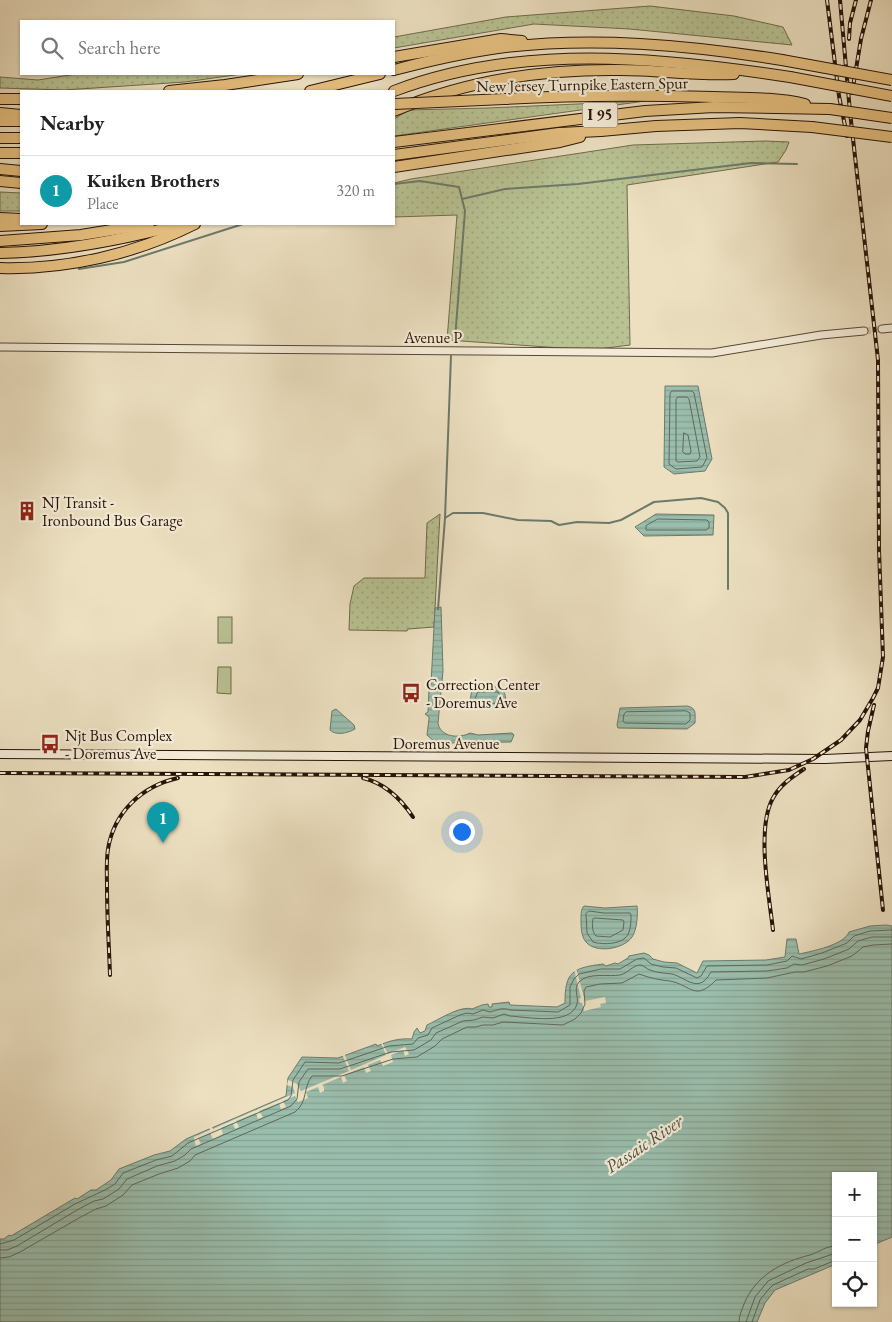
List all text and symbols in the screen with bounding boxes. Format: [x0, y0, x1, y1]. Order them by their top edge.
search box [20, 20, 395, 75]
icon: search [38, 34, 66, 62]
text: Search here [78, 35, 160, 60]
street label: New Jersey Turnpike Eastern Spur [476, 72, 689, 97]
road number: I 95 [582, 102, 618, 128]
text: Nearby [40, 109, 104, 136]
text: Kuiken Brothers [87, 168, 220, 193]
text: 1 [52, 180, 60, 201]
text: 320 m [336, 180, 375, 201]
text: Place [87, 193, 119, 214]
street label: Avenue P [403, 327, 462, 348]
place label: NJ Transit - Ironbound Bus Garage [42, 492, 183, 531]
building icon: NJ Transit - Ironbound Bus Garage [16, 500, 38, 522]
place label: Correction Center - Doremus Ave [426, 674, 540, 713]
bus stop icon: Correction Center - Doremus Ave [400, 682, 422, 704]
place label: Njt Bus Complex - Doremus Ave [65, 725, 172, 764]
bus stop icon: Njt Bus Complex - Doremus Ave [39, 733, 61, 755]
street label: Doremus Avenue [393, 733, 499, 754]
pin: 1 [147, 802, 179, 843]
your location [449, 819, 475, 845]
water label: Passaic River [600, 1109, 688, 1178]
map controls [832, 1172, 877, 1307]
button: + [832, 1172, 877, 1217]
button: − [832, 1217, 877, 1262]
button: locate [832, 1262, 877, 1307]

